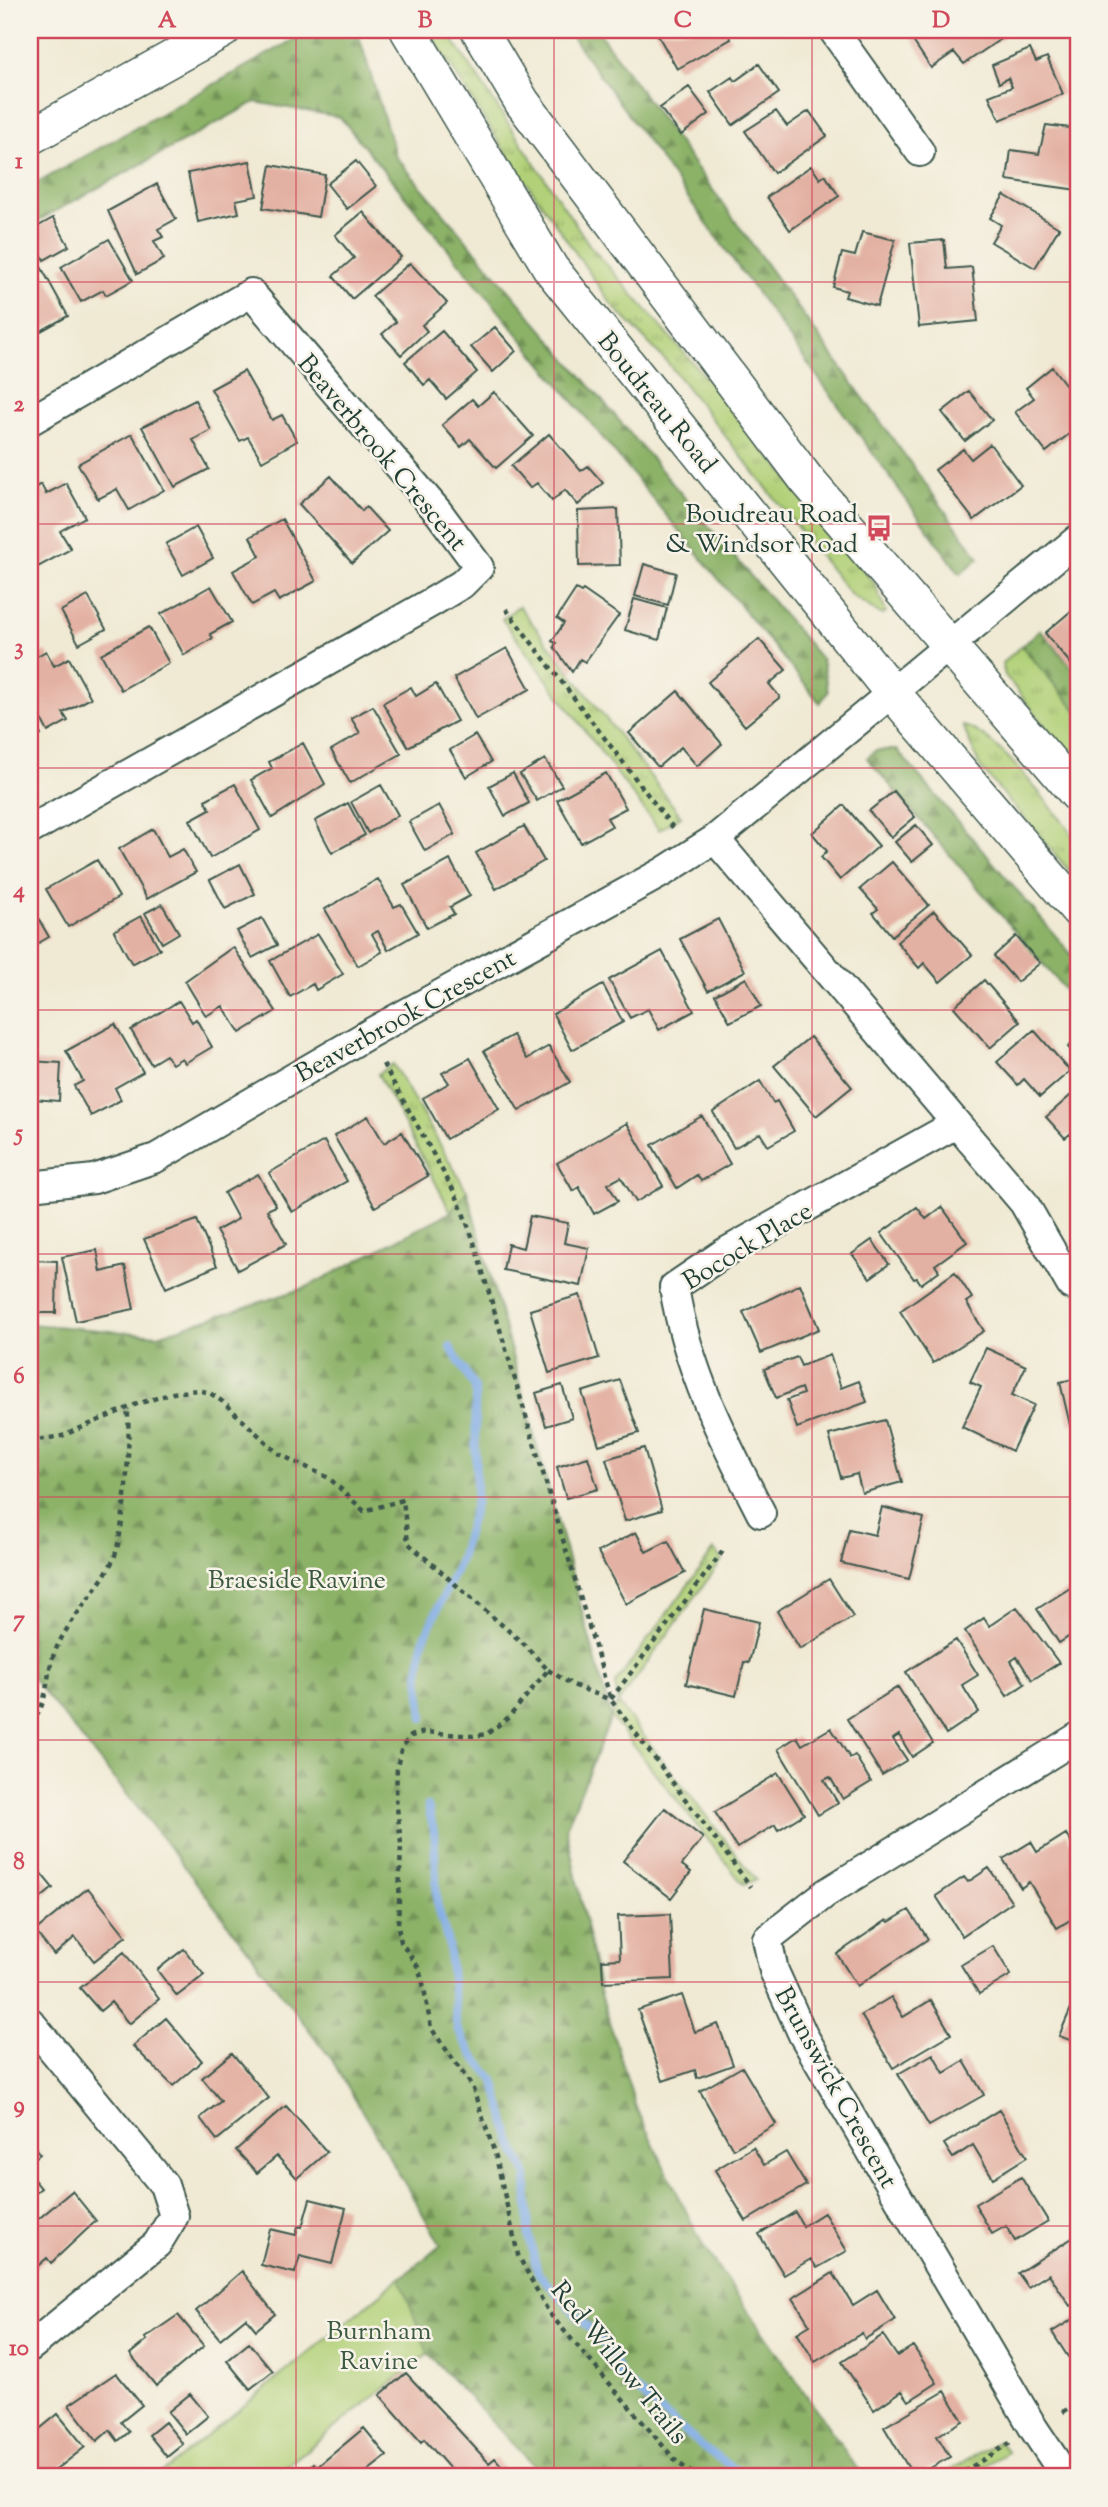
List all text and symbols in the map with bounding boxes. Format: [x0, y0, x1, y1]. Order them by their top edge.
text: A [158, 5, 177, 38]
text: B [418, 5, 433, 38]
text: C [674, 5, 692, 38]
text: D [932, 5, 950, 38]
text: 1 [15, 146, 23, 179]
street label: Boudreau Road [587, 325, 725, 482]
street label: Beaverbrook Crescent [287, 347, 475, 560]
text: 2 [14, 389, 25, 422]
place label: Boudreau Road & Windsor Road [665, 497, 858, 564]
bus stop icon: Boudreau Road & Windsor Road [864, 513, 894, 543]
text: 3 [14, 632, 24, 665]
text: 4 [12, 875, 25, 908]
street label: Beaverbrook Crescent [289, 941, 523, 1093]
text: 5 [13, 1118, 23, 1151]
street label: Bocock Place [676, 1194, 820, 1300]
text: 6 [13, 1361, 25, 1394]
park label: Braeside Ravine [208, 1563, 386, 1600]
text: 7 [13, 1604, 25, 1637]
text: 8 [13, 1847, 25, 1880]
street label: Brunswick Crescent [764, 1981, 906, 2196]
text: 9 [13, 2090, 25, 2123]
street label: Red Willow Trails [541, 2274, 695, 2453]
park label: Burnham Ravine [326, 2314, 432, 2381]
text: 10 [9, 2333, 29, 2366]

